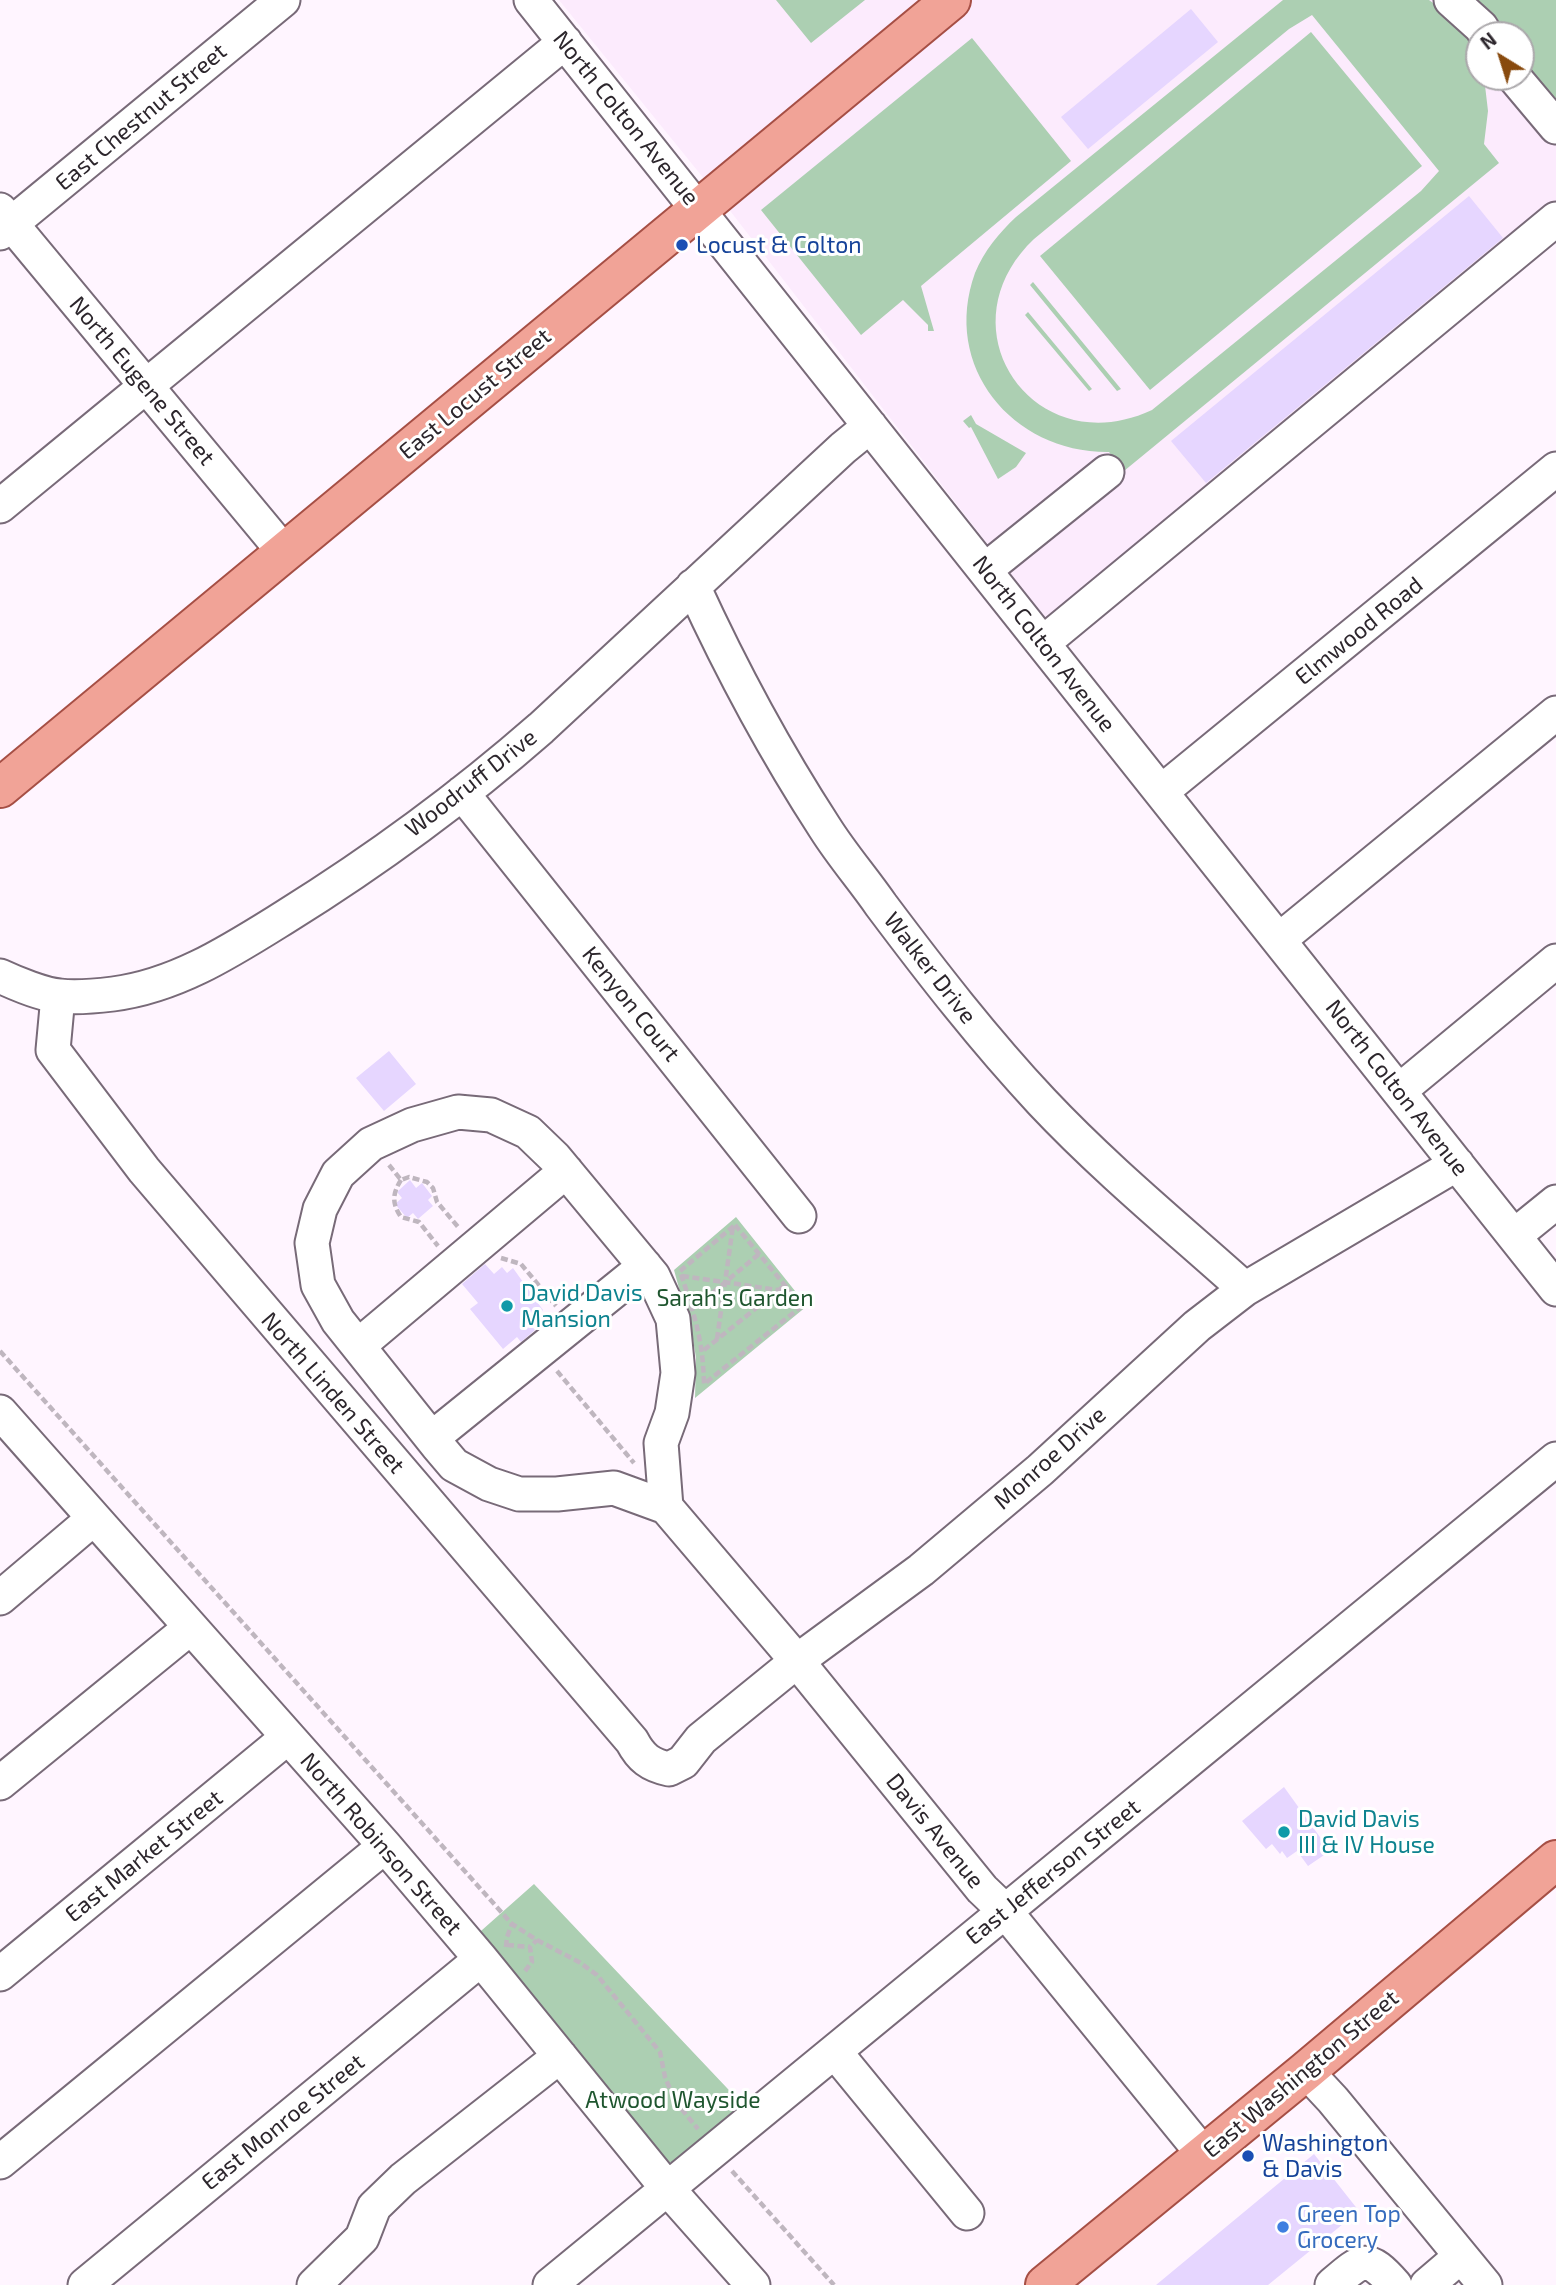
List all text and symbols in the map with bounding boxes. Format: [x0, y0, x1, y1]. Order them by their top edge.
north arrow [1465, 21, 1535, 91]
street label: North Colton Avenue [547, 25, 705, 211]
text: N [1476, 27, 1500, 54]
street label: East Chestnut Street [50, 37, 232, 197]
place label: Locust & Colton [696, 231, 862, 259]
marker: Locust & Colton [674, 237, 690, 253]
street label: North Eugene Street [63, 291, 221, 471]
street label: East Locust Street [393, 322, 557, 466]
street label: North Colton Avenue [967, 550, 1121, 738]
street label: Elmwood Road [1290, 571, 1428, 691]
street label: Woodruff Drive [400, 723, 542, 843]
street label: Walker Drive [878, 907, 982, 1029]
street label: Kenyon Court [576, 941, 686, 1067]
street label: North Colton Avenue [1320, 994, 1474, 1182]
place label: David Davis Mansion [521, 1279, 643, 1333]
park label: Sarah's Garden [656, 1284, 814, 1312]
marker: David Davis Mansion [499, 1298, 515, 1314]
street label: North Linden Street [255, 1307, 411, 1479]
street label: Monroe Drive [988, 1401, 1112, 1515]
street label: North Robinson Street [294, 1747, 468, 1941]
street label: Davis Avenue [880, 1768, 990, 1894]
street label: East Market Street [60, 1784, 228, 1928]
street label: East Jefferson Street [960, 1793, 1146, 1951]
place label: David Davis III & IV House [1298, 1805, 1435, 1859]
marker: David Davis III & IV House [1276, 1824, 1292, 1840]
street label: East Washington Street [1198, 1984, 1404, 2164]
street label: East Monroe Street [196, 2048, 370, 2196]
park label: Atwood Wayside [585, 2086, 761, 2114]
place label: Washington & Davis [1262, 2129, 1388, 2183]
marker: Washington & Davis [1240, 2148, 1256, 2164]
place label: Green Top Grocery [1297, 2200, 1401, 2254]
marker: Green Top Grocery [1275, 2219, 1291, 2235]

